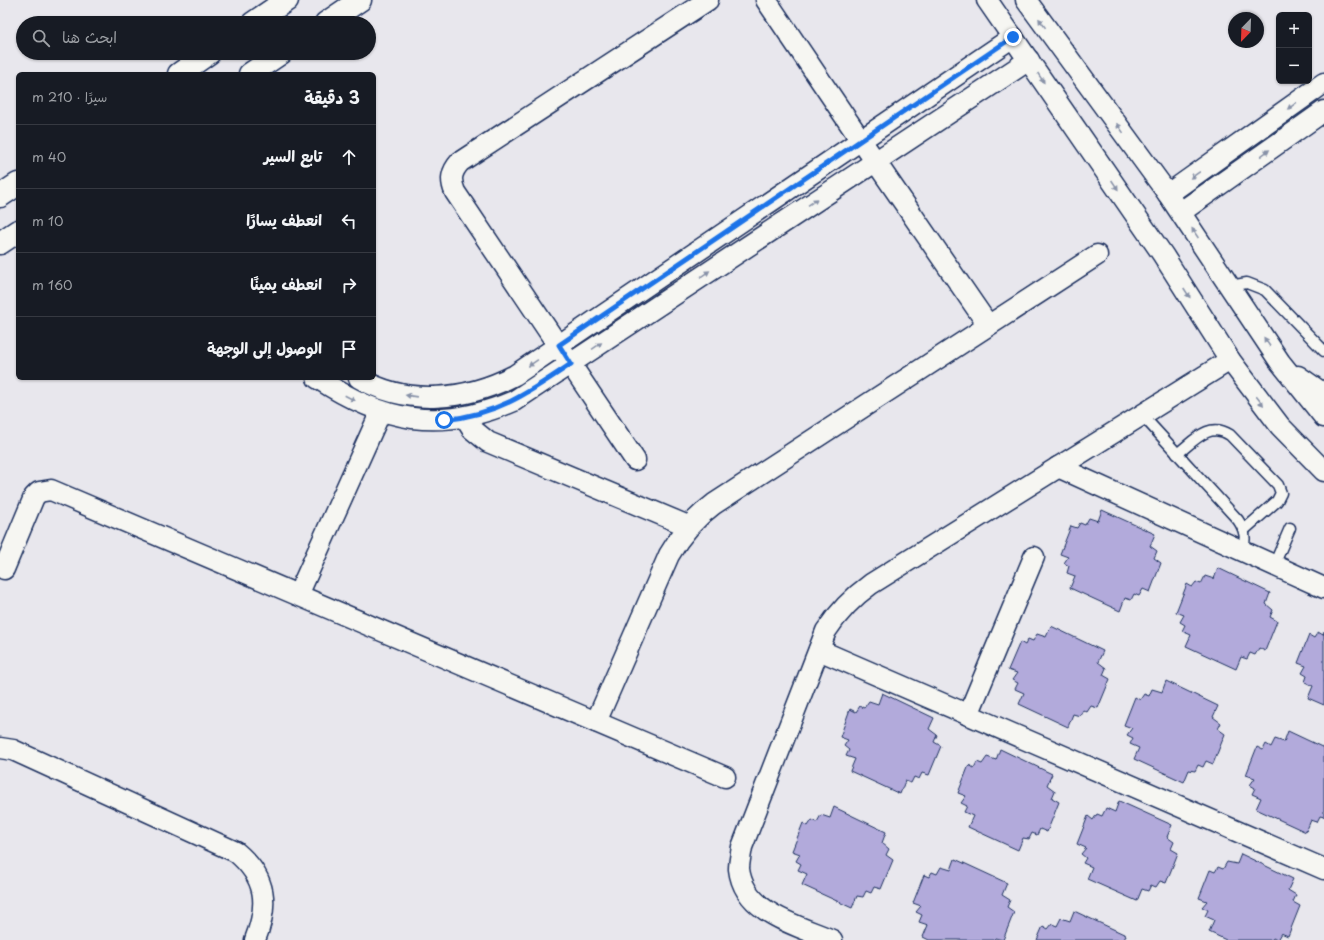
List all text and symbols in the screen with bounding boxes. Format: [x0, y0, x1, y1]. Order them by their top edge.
north arrow [1228, 12, 1264, 48]
map controls [1276, 12, 1312, 84]
button: + [1276, 12, 1312, 48]
search box [16, 16, 376, 60]
one-way arrow [1038, 17, 1047, 28]
text: ابحث هنا [62, 25, 117, 48]
icon: search [30, 27, 52, 49]
route end [1004, 28, 1022, 46]
button: − [1276, 48, 1312, 84]
one-way arrow [1038, 72, 1045, 84]
text: 3 دقيقة [304, 84, 360, 110]
text: سيرًا · 210 m [32, 87, 107, 106]
one-way arrow [1287, 102, 1298, 110]
one-way arrow [1115, 122, 1124, 133]
text: تابع السير [264, 144, 322, 167]
icon: ahead [338, 146, 360, 168]
text: 40 m [32, 147, 66, 166]
one-way arrow [1259, 149, 1270, 157]
one-way arrow [1189, 171, 1200, 179]
one-way arrow [1111, 180, 1119, 191]
one-way arrow [808, 198, 819, 206]
text: انعطف يسارًا [246, 208, 322, 231]
icon: left [338, 210, 360, 232]
text: 10 m [32, 211, 63, 230]
one-way arrow [1191, 228, 1199, 239]
one-way arrow [700, 270, 710, 278]
text: انعطف يمينًا [250, 272, 322, 295]
icon: right [338, 274, 360, 296]
text: 160 m [32, 275, 73, 294]
one-way arrow [1184, 287, 1191, 299]
text: الوصول إلى الوجهة [207, 336, 322, 359]
one-way arrow [1263, 337, 1271, 347]
icon: arrive [338, 338, 360, 360]
one-way arrow [591, 343, 603, 350]
one-way arrow [528, 359, 538, 367]
one-way arrow [405, 393, 417, 399]
one-way arrow [344, 394, 356, 401]
one-way arrow [1256, 396, 1265, 406]
route start [435, 411, 453, 429]

